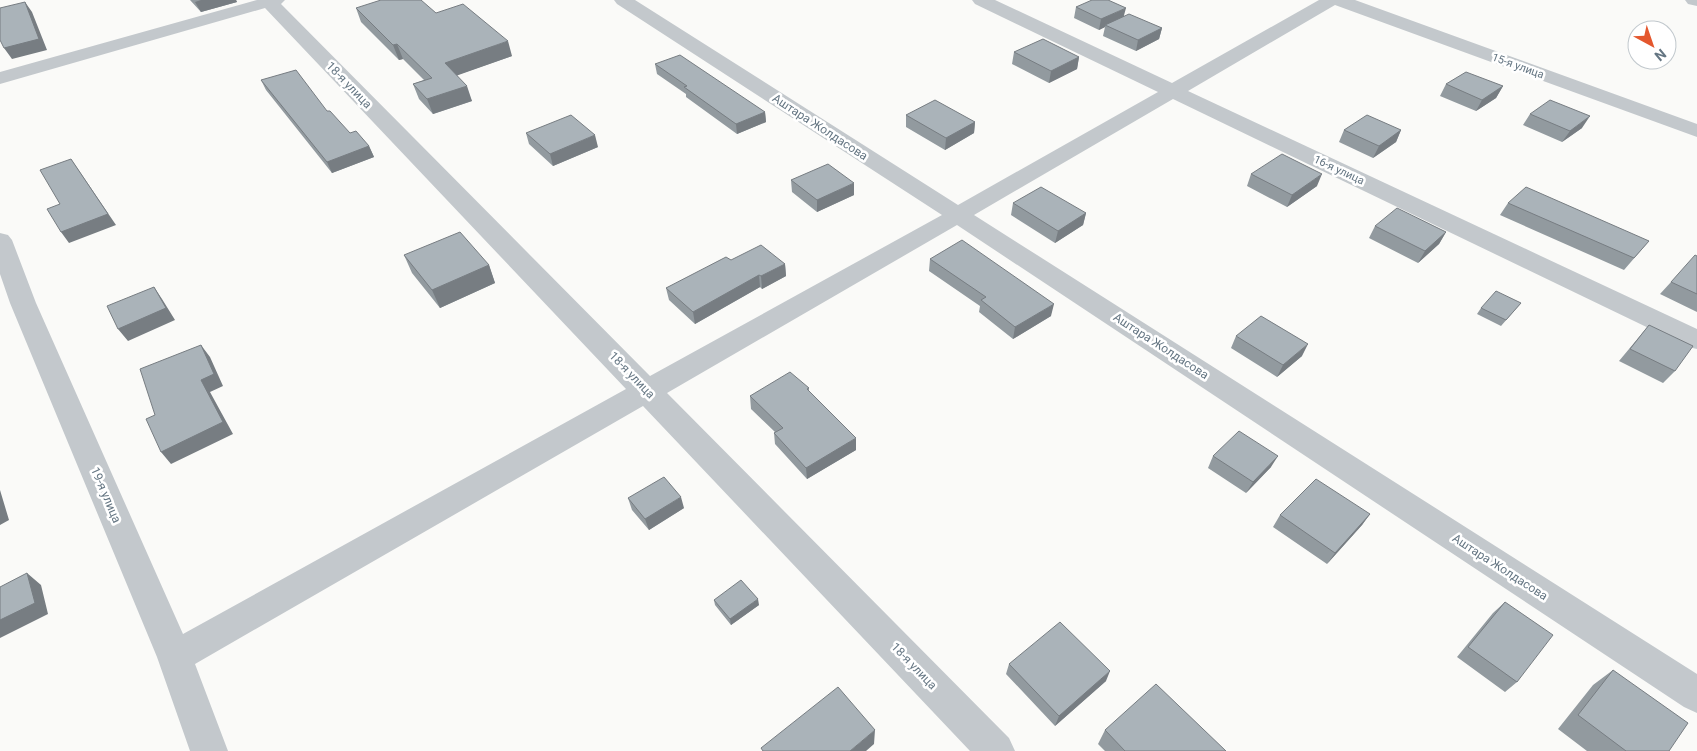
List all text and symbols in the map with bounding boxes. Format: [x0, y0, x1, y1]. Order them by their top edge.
north arrow [1627, 20, 1677, 70]
text: N [1651, 46, 1669, 64]
street label: 15-я улица [1490, 51, 1546, 81]
street label: 18-я улица [323, 59, 375, 111]
street label: Аштара Жолдасова [770, 91, 870, 163]
street label: 16-я улица [1312, 153, 1366, 187]
street label: Аштара Жолдасова [1111, 310, 1211, 382]
street label: 18-я улица [606, 349, 658, 401]
street label: 19-я улица [88, 465, 124, 525]
street label: Аштара Жолдасова [1450, 531, 1550, 603]
street label: 18-я улица [888, 640, 940, 692]

